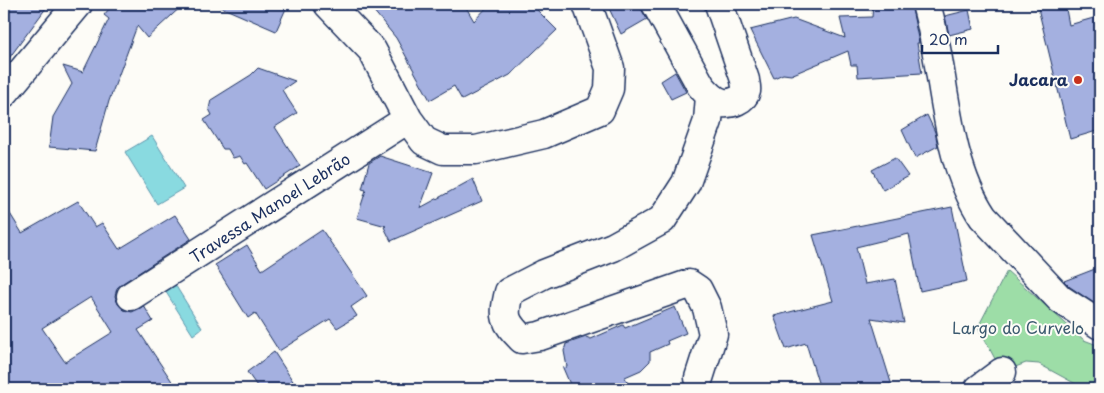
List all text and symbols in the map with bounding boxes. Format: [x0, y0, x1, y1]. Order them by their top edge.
scale bar [922, 22, 998, 54]
text: 20 m [929, 27, 968, 50]
place label: Jacara [1009, 67, 1068, 91]
marker: Jacara [1072, 74, 1084, 86]
street label: Travessa Manoel Lebrão [184, 146, 355, 268]
park label: Largo do Curvelo [952, 315, 1084, 339]

